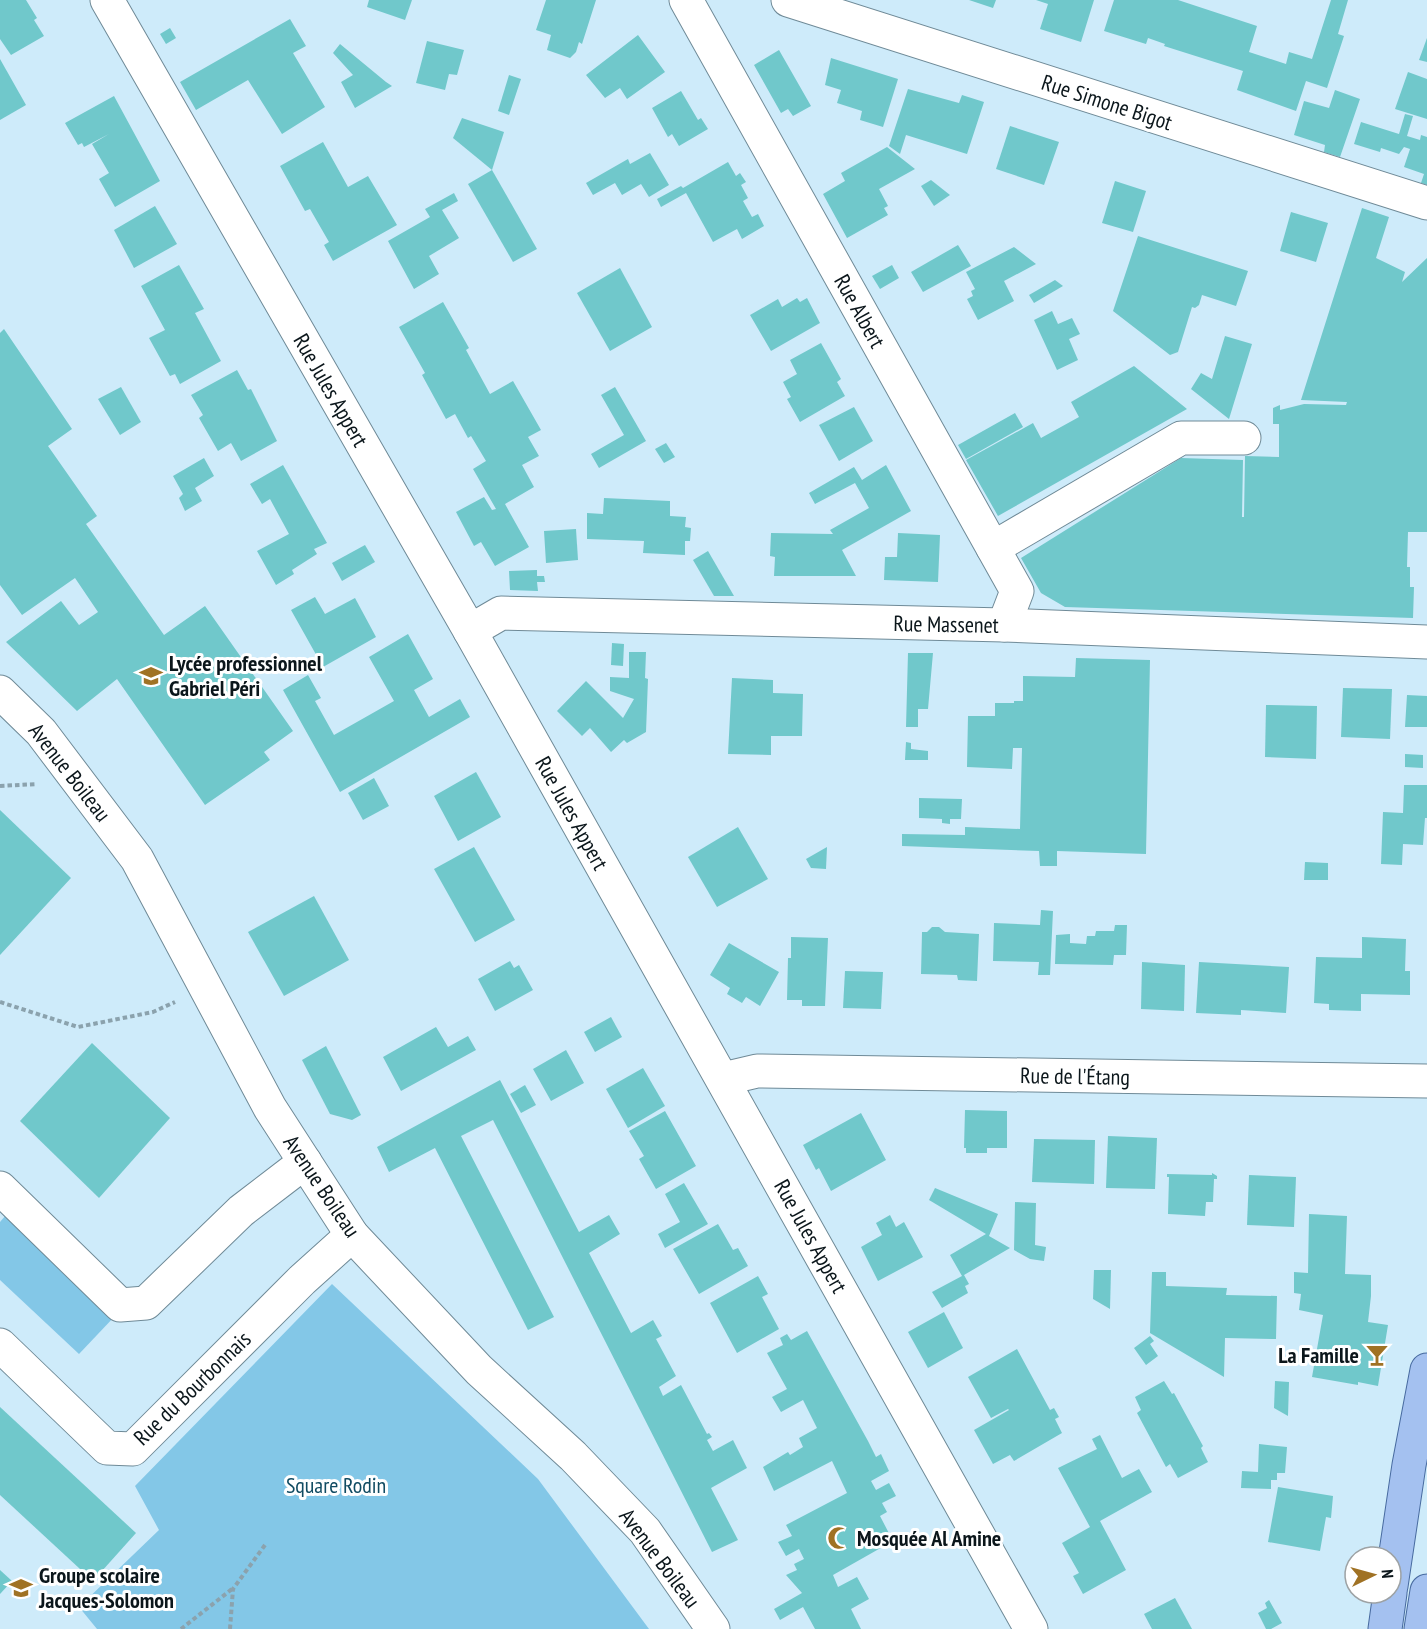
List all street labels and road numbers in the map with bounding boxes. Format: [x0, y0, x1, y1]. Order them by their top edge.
street label: Rue Simone Bigot [1038, 68, 1176, 136]
street label: Rue Albert [828, 269, 892, 353]
street label: Rue Jules Appert [287, 329, 375, 451]
street label: Rue Massenet [893, 609, 999, 639]
street label: Avenue Boileau [23, 717, 117, 827]
street label: Rue Jules Appert [529, 751, 615, 875]
street label: Rue de l'Étang [1020, 1061, 1130, 1091]
street label: Avenue Boileau [278, 1129, 366, 1243]
street label: Rue Jules Appert [768, 1174, 854, 1298]
street label: Rue du Bourbonnais [127, 1325, 257, 1451]
street label: Avenue Boileau [613, 1503, 707, 1613]

